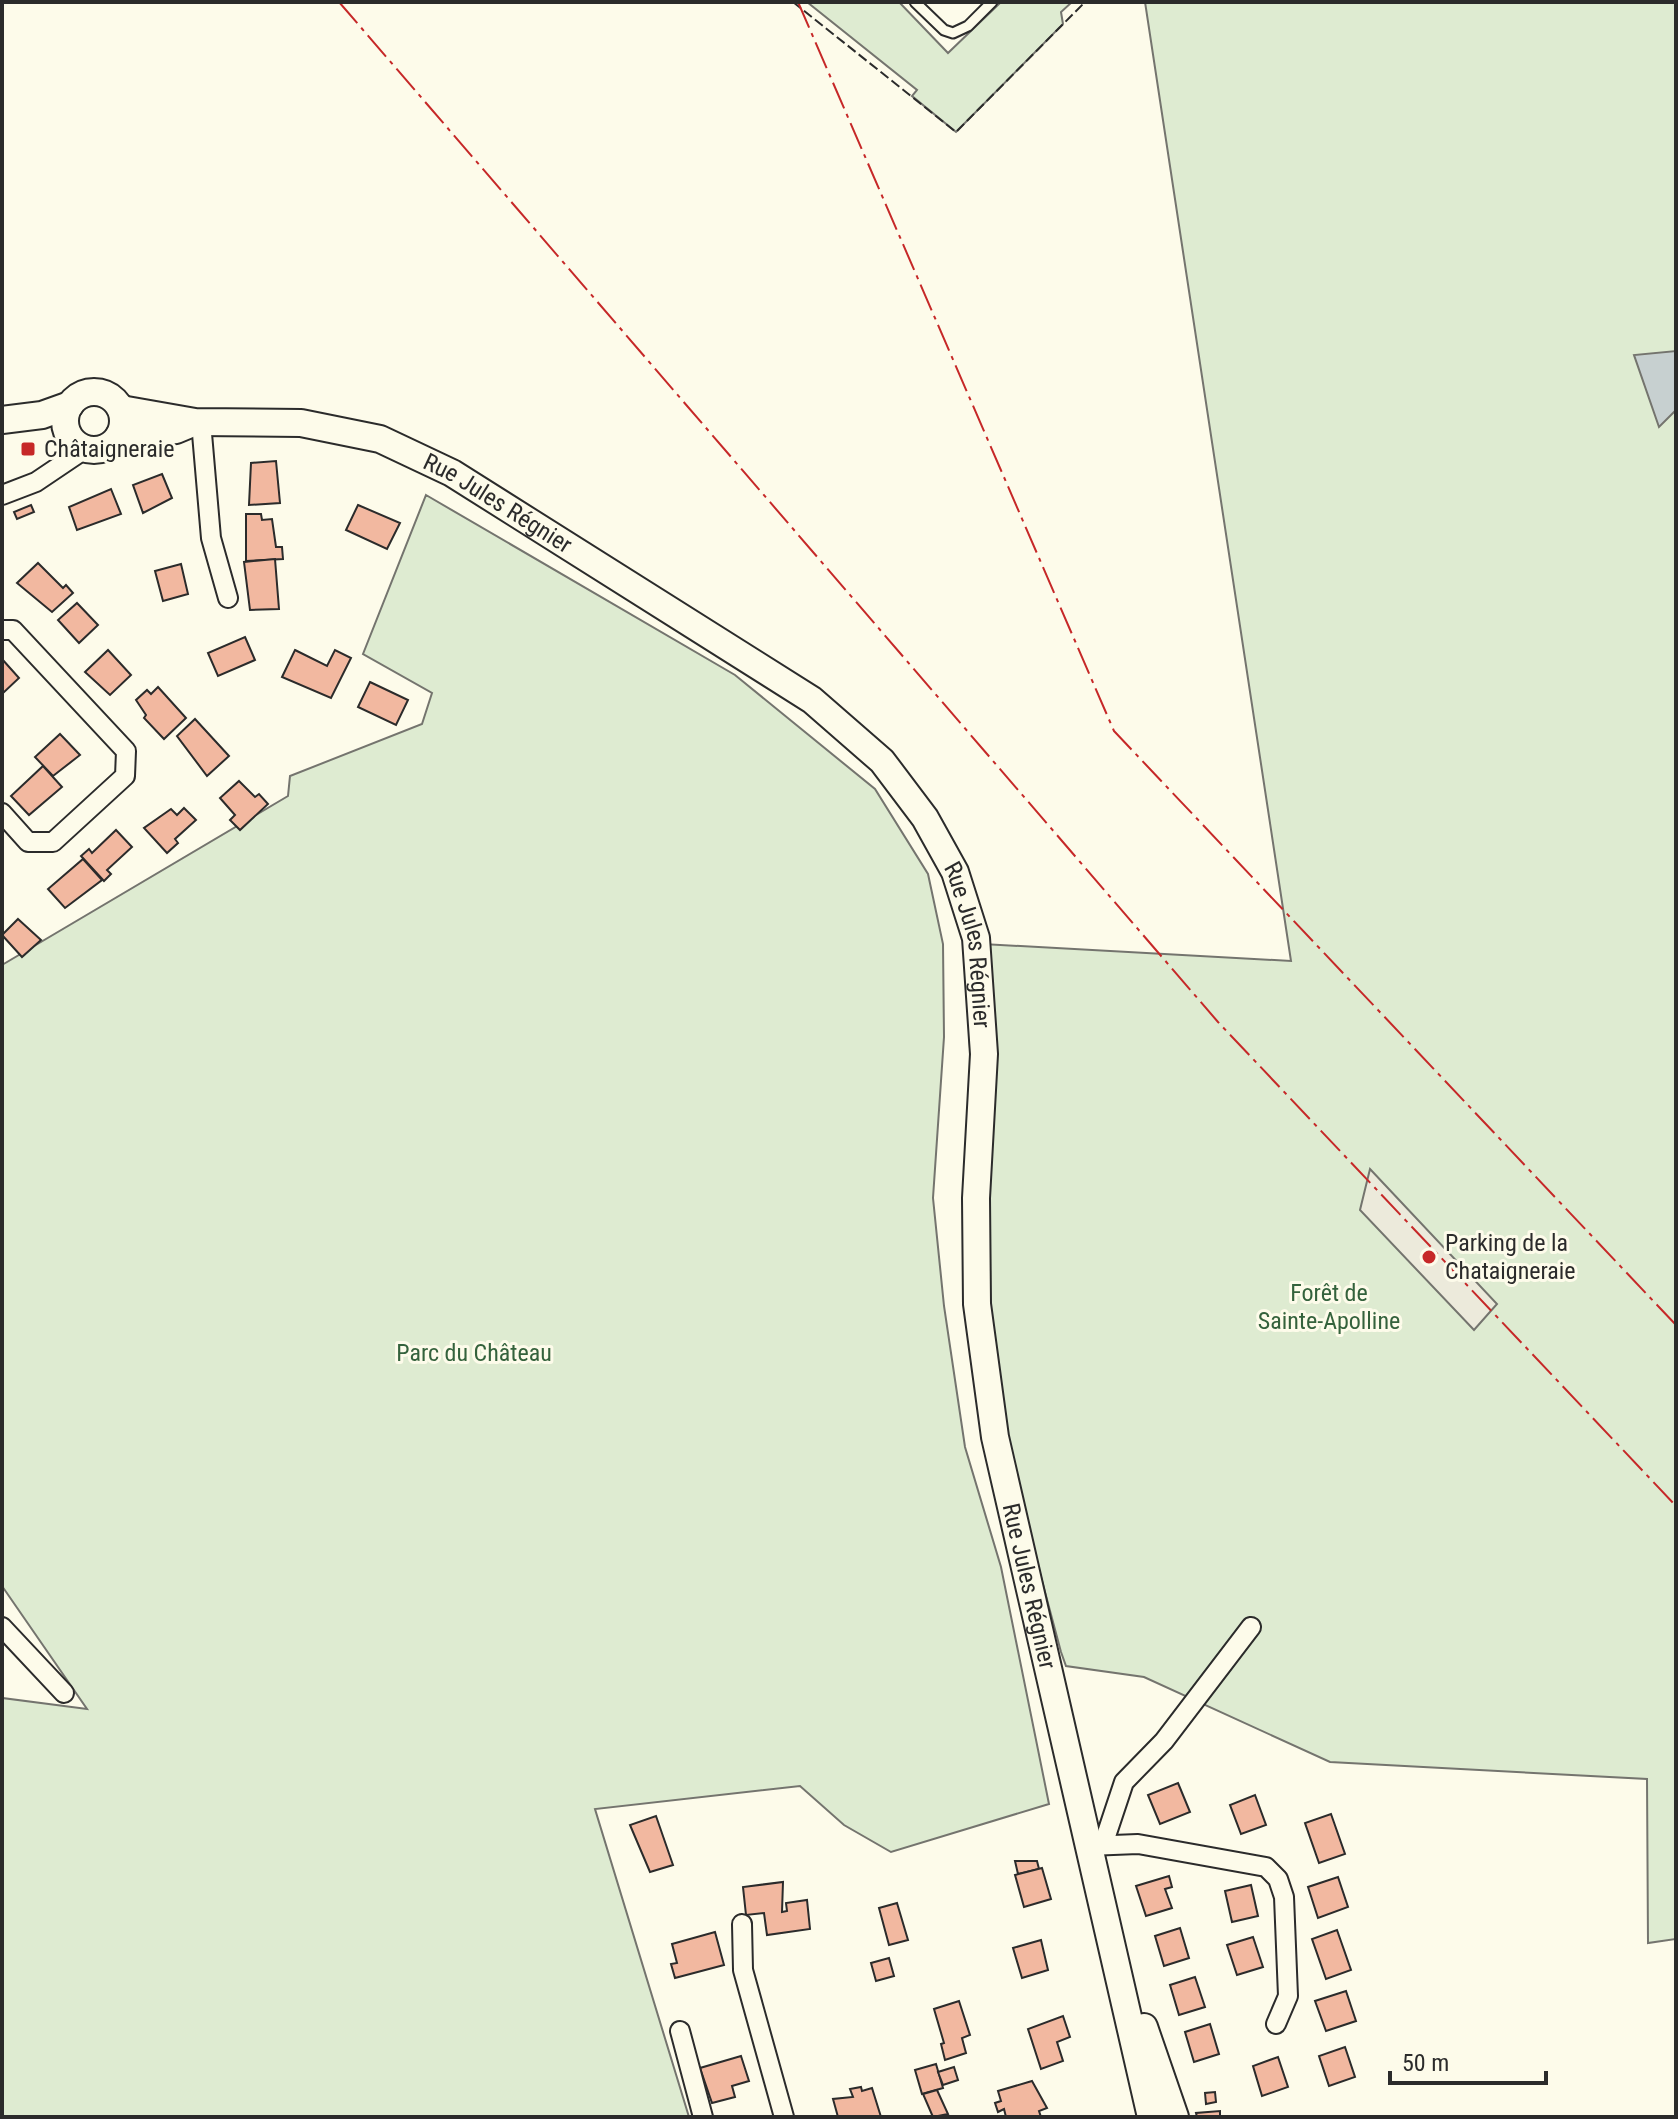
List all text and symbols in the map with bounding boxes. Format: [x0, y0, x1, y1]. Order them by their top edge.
place label: Châtaigneraie [44, 435, 175, 463]
marker: Châtaigneraie [19, 440, 37, 458]
street label: Rue Jules Régnier [419, 448, 577, 559]
street label: Rue Jules Régnier [938, 857, 996, 1029]
place label: Parking de la Chataigneraie [1445, 1229, 1576, 1285]
marker: Parking de la Chataigneraie [1420, 1248, 1438, 1266]
park label: Forêt de Sainte-Apolline [1258, 1279, 1400, 1335]
park label: Parc du Château [396, 1339, 552, 1367]
street label: Rue Jules Régnier [997, 1501, 1062, 1672]
scale bar [1390, 2035, 1546, 2085]
text: 50 m [1402, 2049, 1449, 2077]

